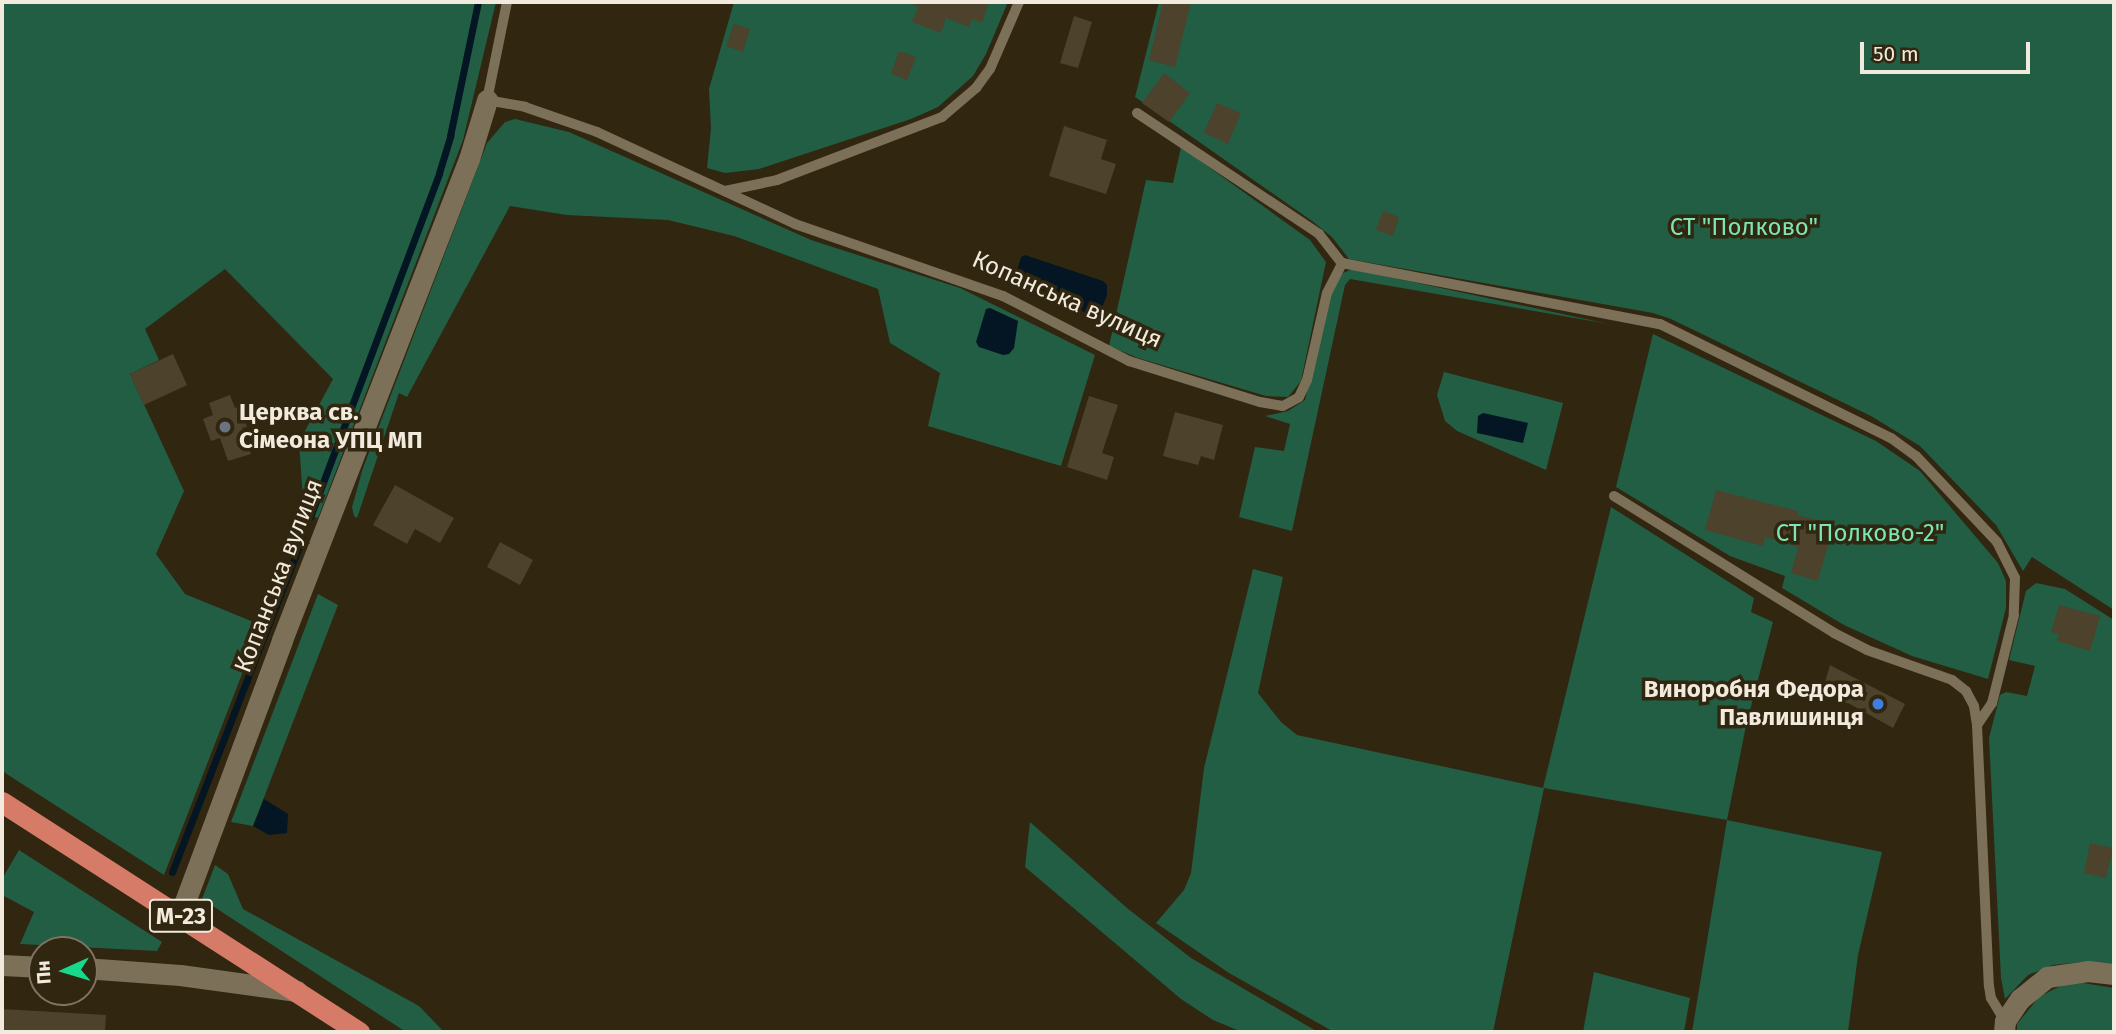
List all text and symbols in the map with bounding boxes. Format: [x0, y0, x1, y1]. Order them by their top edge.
scale bar [1864, 28, 2034, 72]
text: 50 m [1873, 41, 1919, 67]
park label: СТ "Полково" [1670, 214, 1818, 242]
street label: Копанська вулиця [968, 245, 1166, 355]
place label: Церква св. Сімеона УПЦ МП [239, 399, 423, 455]
marker: Церква св. Сімеона УПЦ МП [217, 419, 233, 435]
street label: Копанська вулиця [229, 475, 329, 677]
park label: СТ "Полково-2" [1776, 520, 1944, 548]
place label: Виноробня Федора Павлишинця [1644, 676, 1864, 732]
marker: Виноробня Федора Павлишинця [1870, 696, 1886, 712]
road number: М-23 [148, 897, 214, 936]
north arrow [28, 936, 98, 1006]
text: Пн [31, 960, 56, 985]

